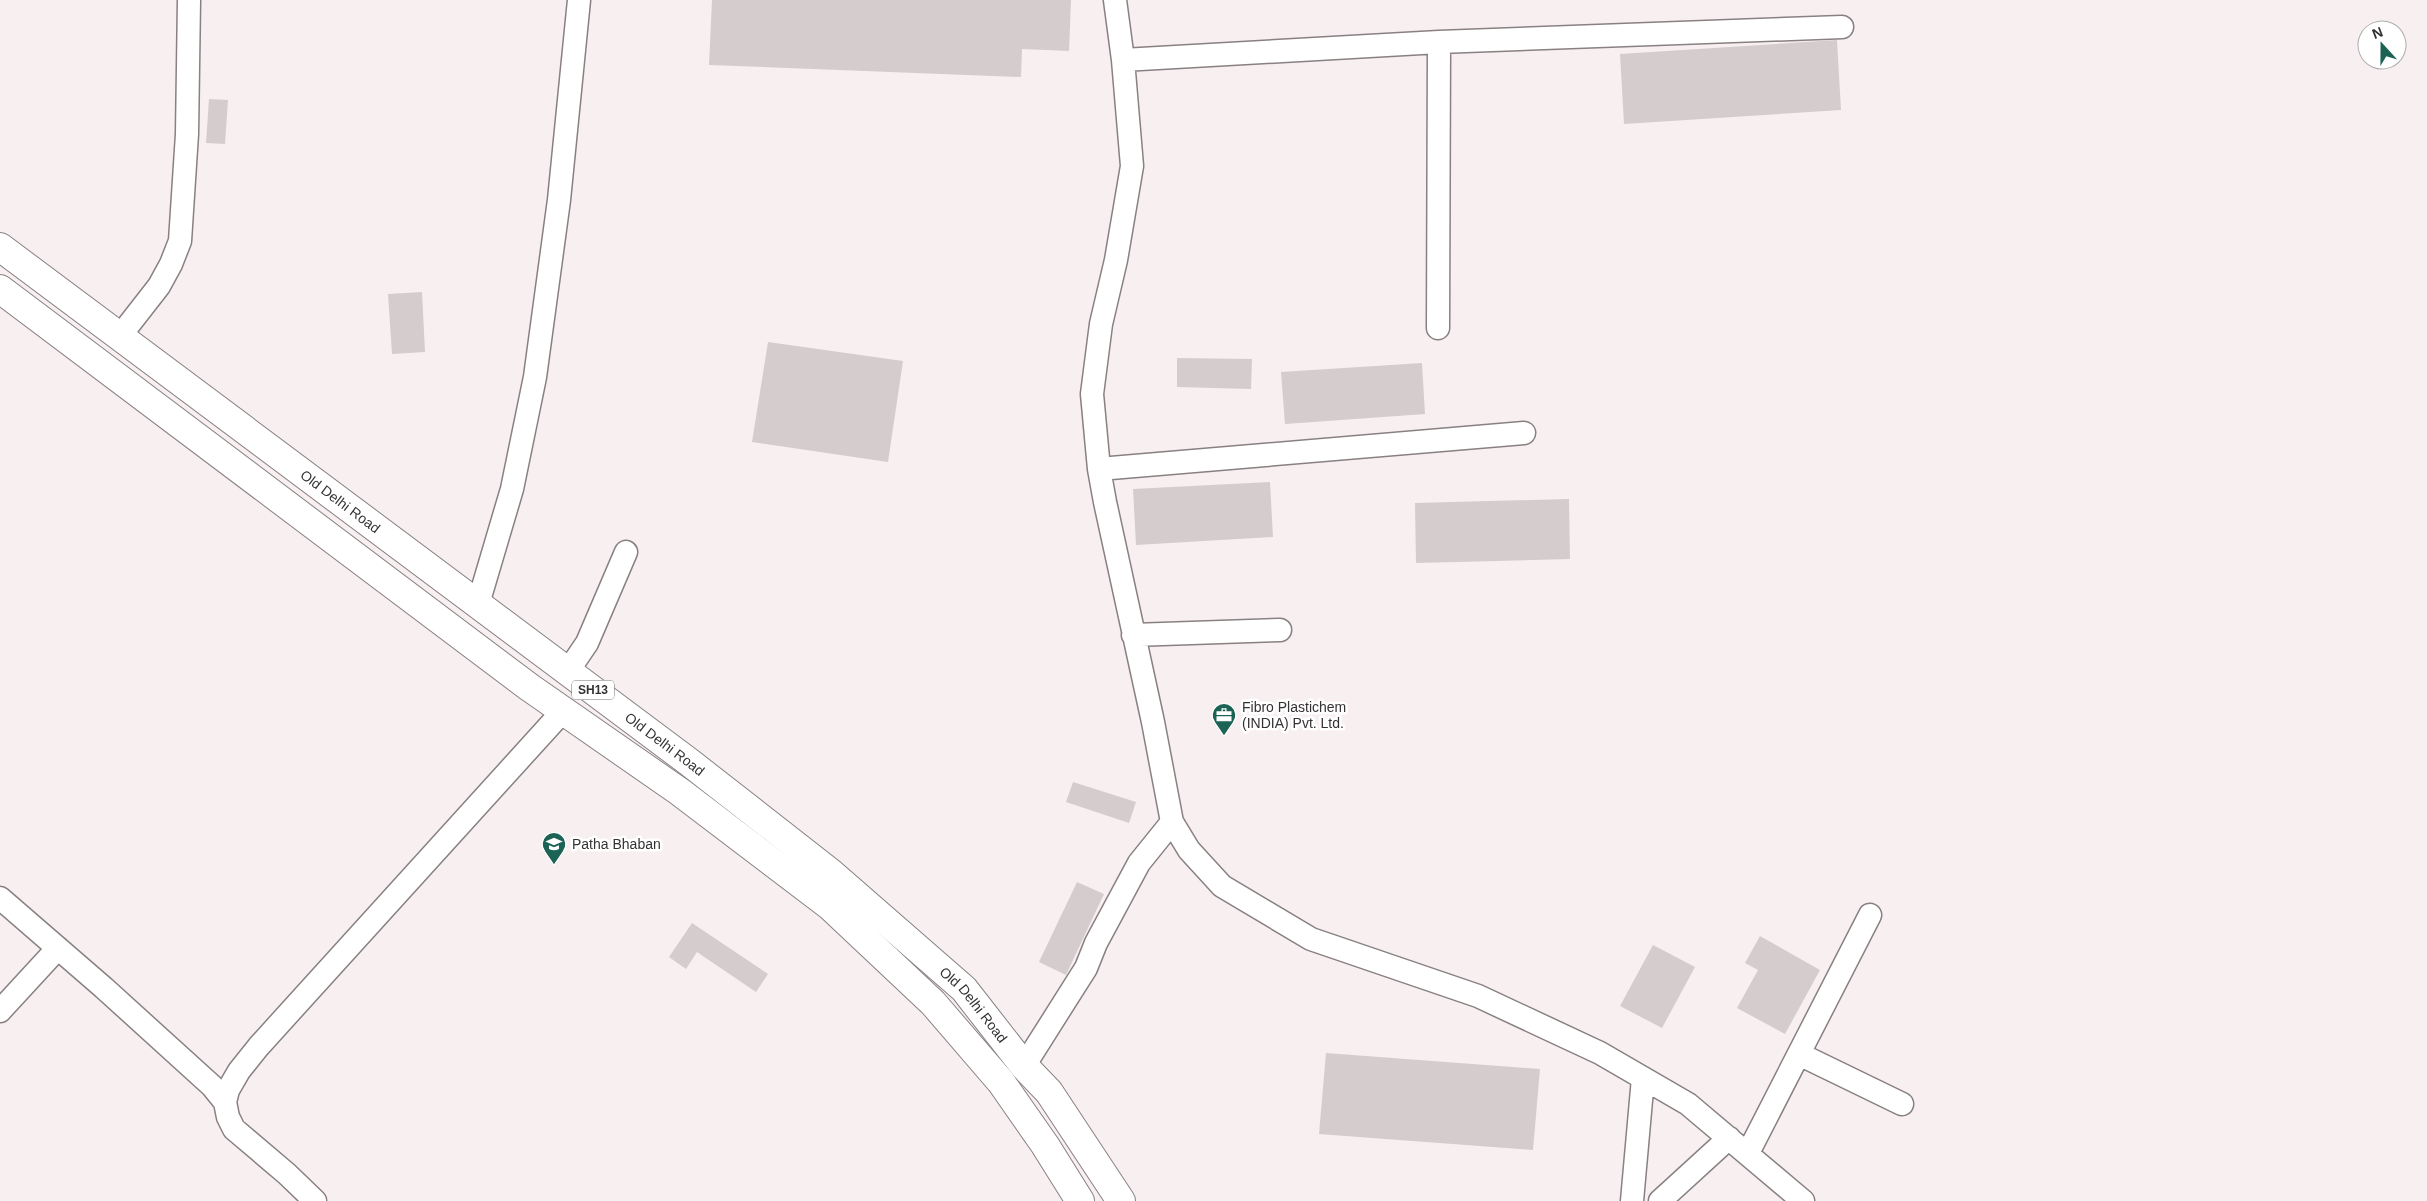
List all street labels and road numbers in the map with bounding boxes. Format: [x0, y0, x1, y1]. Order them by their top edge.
street label: Old Delhi Road [298, 467, 383, 536]
road number: SH13 [572, 680, 614, 700]
street label: Old Delhi Road [622, 709, 708, 779]
street label: Old Delhi Road [937, 964, 1011, 1046]

